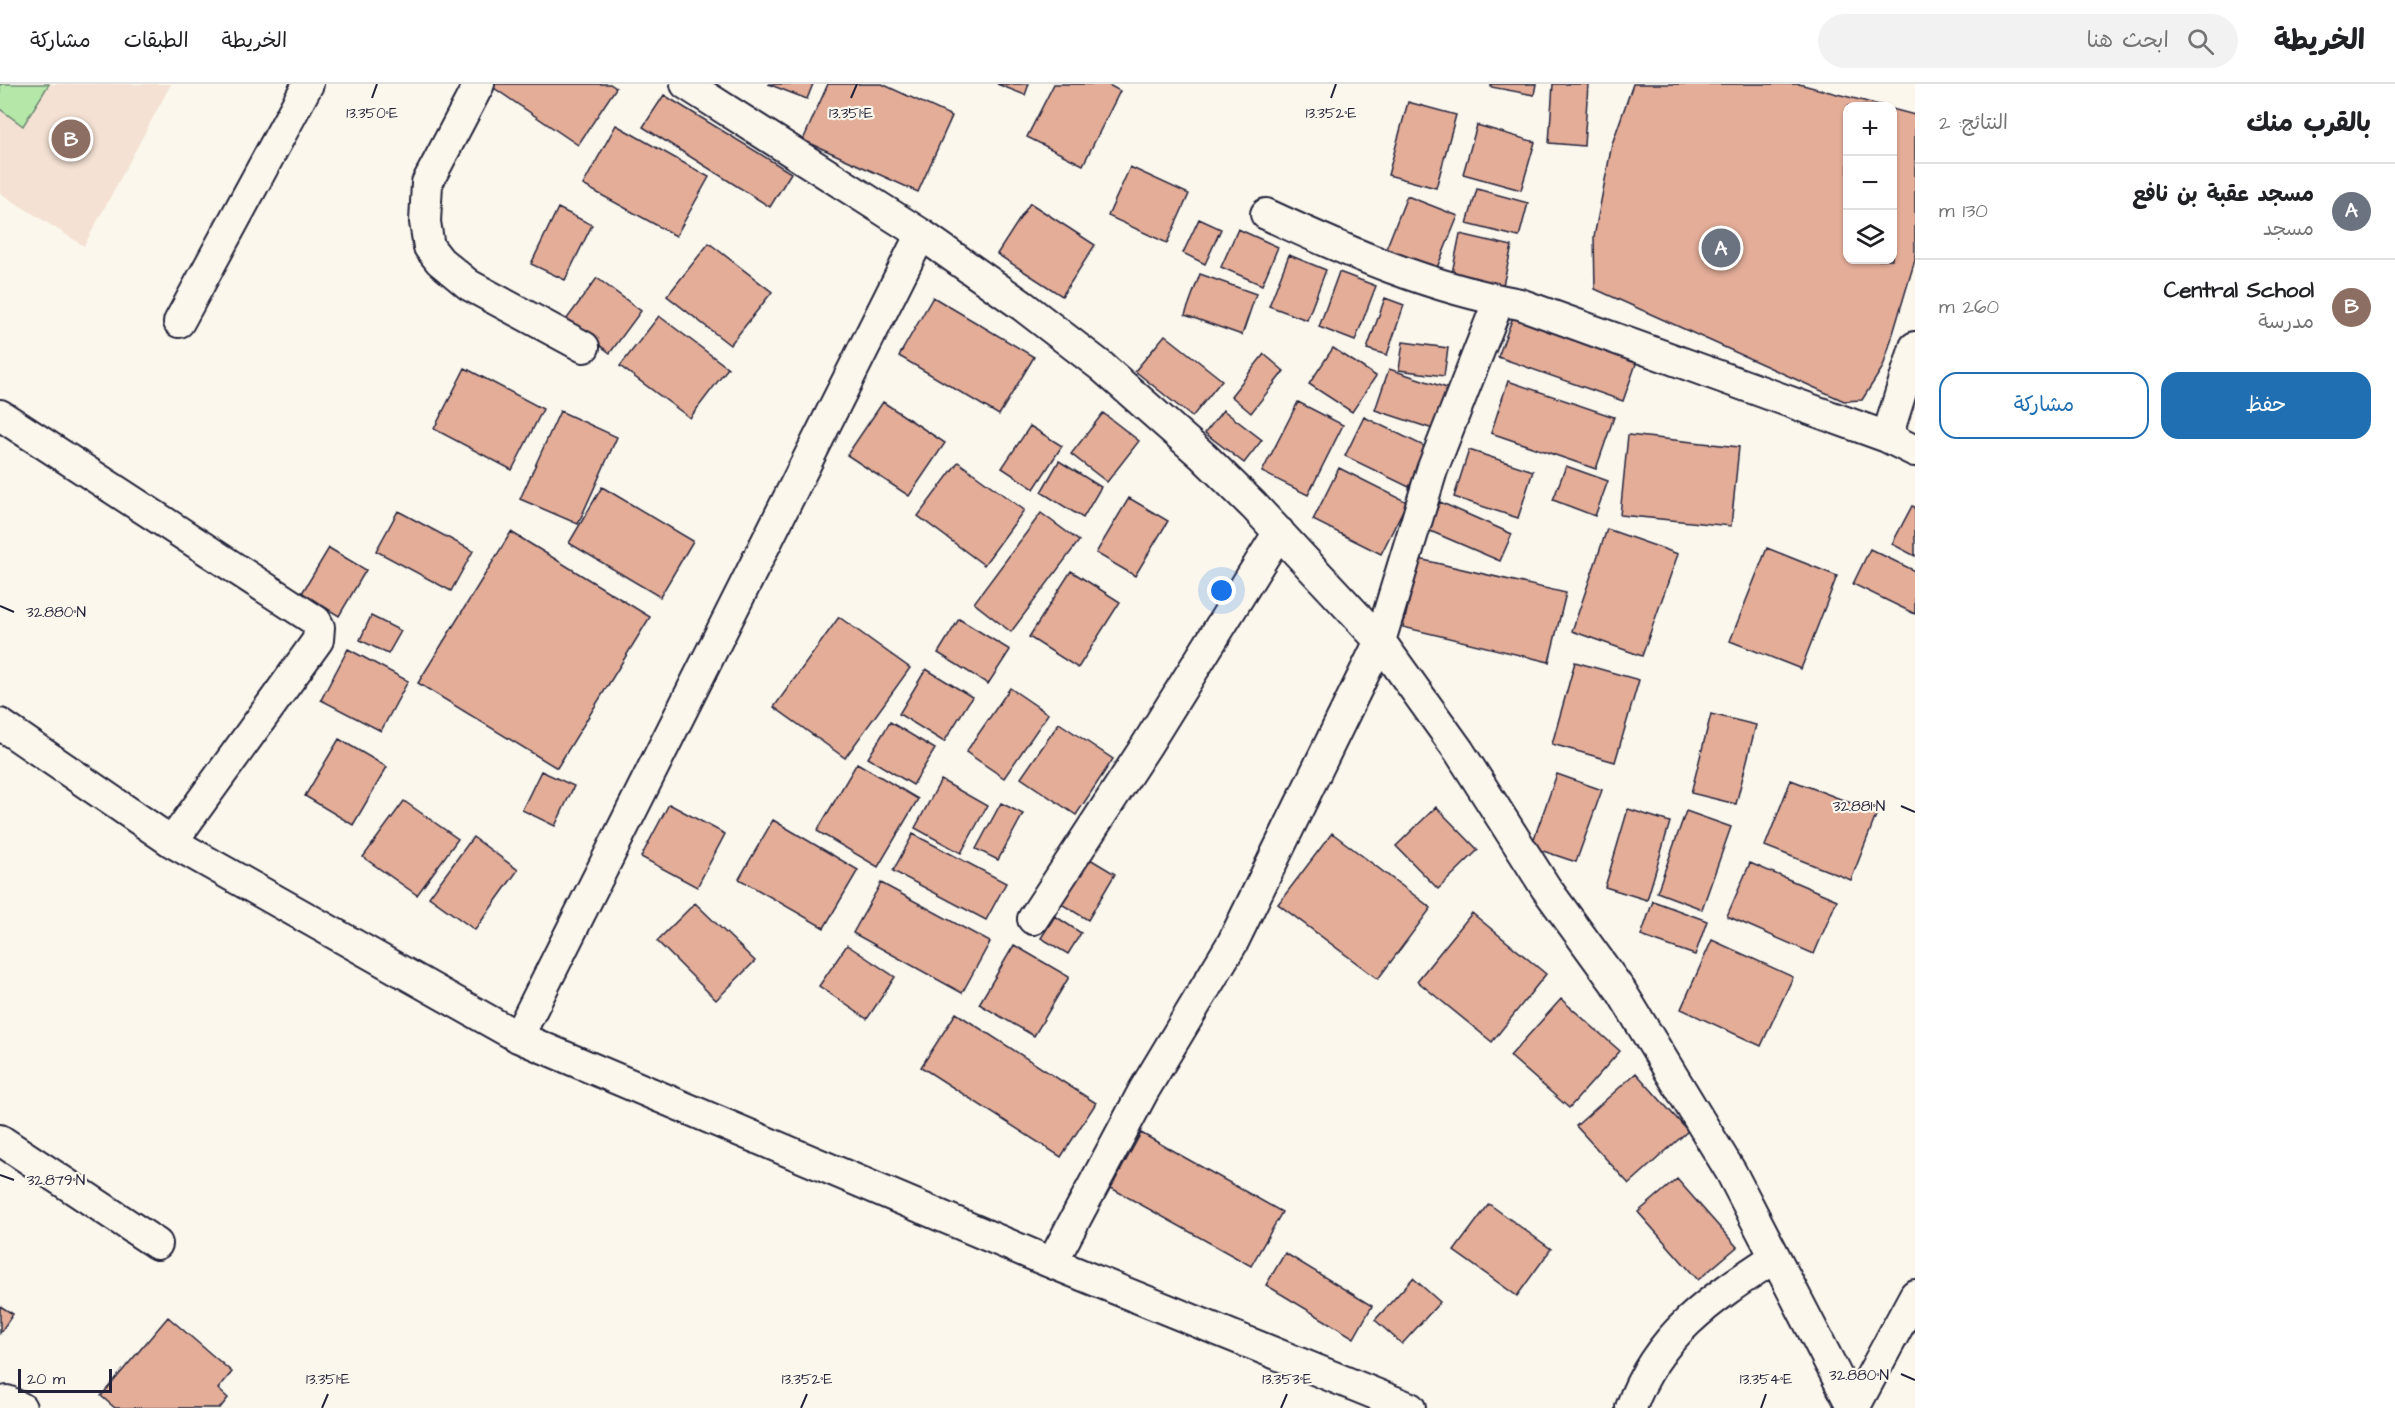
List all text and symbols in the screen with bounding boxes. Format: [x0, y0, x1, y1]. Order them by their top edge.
search box [1818, 14, 2238, 68]
text: الخريطة [2274, 21, 2365, 60]
text: ابحث هنا [2087, 25, 2169, 56]
icon: search [2184, 25, 2217, 58]
text: مشاركة [30, 26, 91, 55]
text: الطبقات [124, 26, 189, 55]
text: الخريطة [222, 26, 287, 55]
map controls [1843, 102, 1897, 264]
button: + [1843, 102, 1897, 156]
text: 13.350°E [346, 103, 398, 124]
text: 13.351°E [829, 103, 873, 124]
text: 13.352°E [1306, 103, 1356, 124]
text: بالقرب منك [2247, 105, 2371, 141]
text: النتائج: 2 [1939, 109, 2008, 137]
pin: B [52, 116, 90, 162]
button: − [1843, 156, 1897, 210]
text: مسجد عقبة بن نافع [2132, 179, 2314, 210]
text: 130 m [1939, 197, 1988, 225]
text: A [2345, 197, 2358, 225]
button: layers [1843, 210, 1897, 264]
text: مسجد [2263, 215, 2314, 243]
pin: A [1702, 226, 1740, 270]
text: Central School [2164, 275, 2314, 306]
text: 260 m [1939, 293, 1999, 321]
text: B [2344, 293, 2359, 321]
text: مدرسة [2258, 308, 2314, 336]
button: مشاركة [1939, 372, 2149, 439]
button: حفظ [2161, 372, 2371, 439]
your location [1207, 576, 1236, 605]
text: 32.880°N [26, 602, 86, 623]
text: 32.881°N [1833, 796, 1885, 817]
text: 32.879°N [27, 1170, 85, 1191]
text: 32.880°N [1829, 1365, 1889, 1386]
scale bar [18, 1366, 112, 1394]
text: 20 m [27, 1368, 65, 1390]
text: 13.351°E [306, 1369, 350, 1390]
text: 13.352°E [782, 1369, 832, 1390]
text: 13.353°E [1262, 1369, 1312, 1390]
text: 13.354°E [1740, 1369, 1792, 1390]

